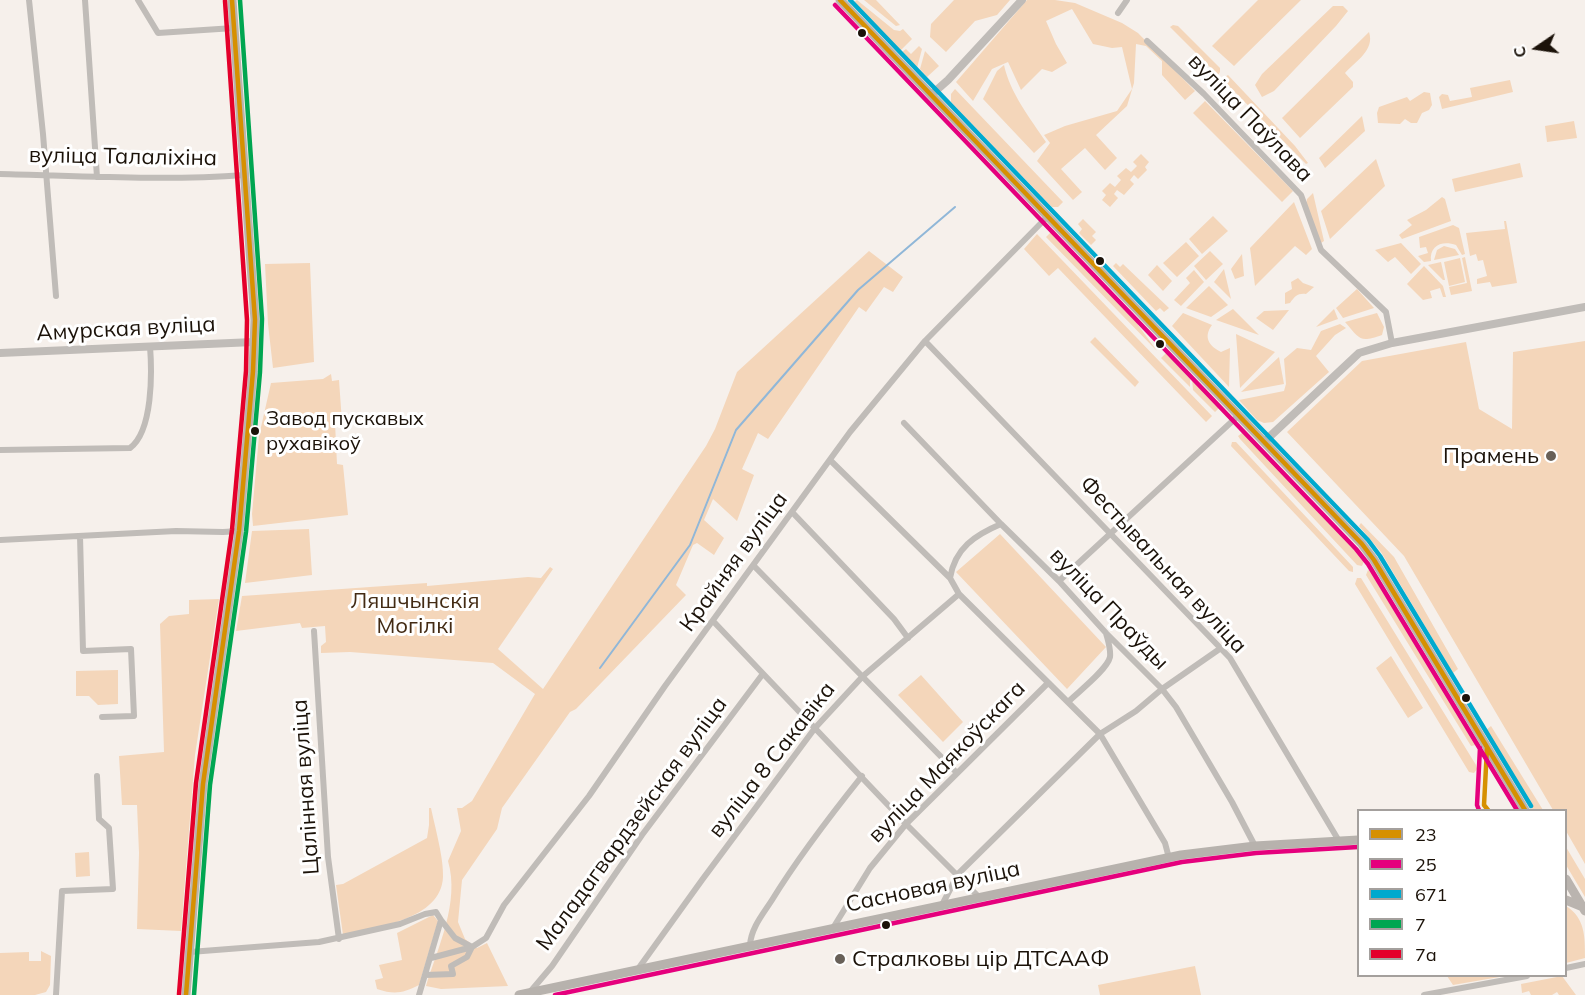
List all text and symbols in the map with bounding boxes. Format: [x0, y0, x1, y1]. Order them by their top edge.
north arrow [1507, 18, 1567, 78]
unlabelled marker [856, 27, 868, 39]
text: С [1508, 44, 1530, 60]
street label: вуліца Паўлава [1182, 48, 1318, 188]
street label: вуліца Талаліхіна [29, 142, 217, 172]
unlabelled marker [1094, 255, 1106, 267]
street label: Амурская вуліца [36, 311, 216, 347]
unlabelled marker [1154, 338, 1166, 350]
place label: Завод пускавых рухавікоў [266, 407, 424, 454]
marker: Завод пускавых рухавікоў [249, 425, 261, 437]
place label: Прамень [1443, 443, 1539, 469]
marker: Прамень [1544, 449, 1558, 463]
street label: Фестывальная вуліца [1074, 471, 1252, 659]
street label: Крайняя вуліца [674, 487, 794, 637]
street label: вуліца Праўды [1044, 542, 1174, 676]
park label: Ляшчынскія Могілкі [350, 588, 480, 640]
street label: вуліца Маякоўскага [863, 676, 1031, 848]
street label: вуліца 8 Сакавіка [703, 677, 841, 843]
street label: Маладагвардзейская вуліца [531, 692, 733, 956]
unlabelled marker [1460, 692, 1472, 704]
street label: Цалінная вуліца [287, 698, 325, 876]
legend [1357, 809, 1567, 977]
text: 23 [1415, 823, 1437, 846]
text: 25 [1415, 853, 1437, 876]
street label: Сасновая вуліца [843, 856, 1023, 918]
text: 671 [1415, 883, 1447, 906]
text: 7 [1415, 913, 1426, 936]
unlabelled marker [880, 919, 892, 931]
text: 7а [1415, 943, 1437, 966]
place label: Стралковы цір ДТСААФ [852, 946, 1109, 972]
marker: Стралковы цір ДТСААФ [833, 952, 847, 966]

